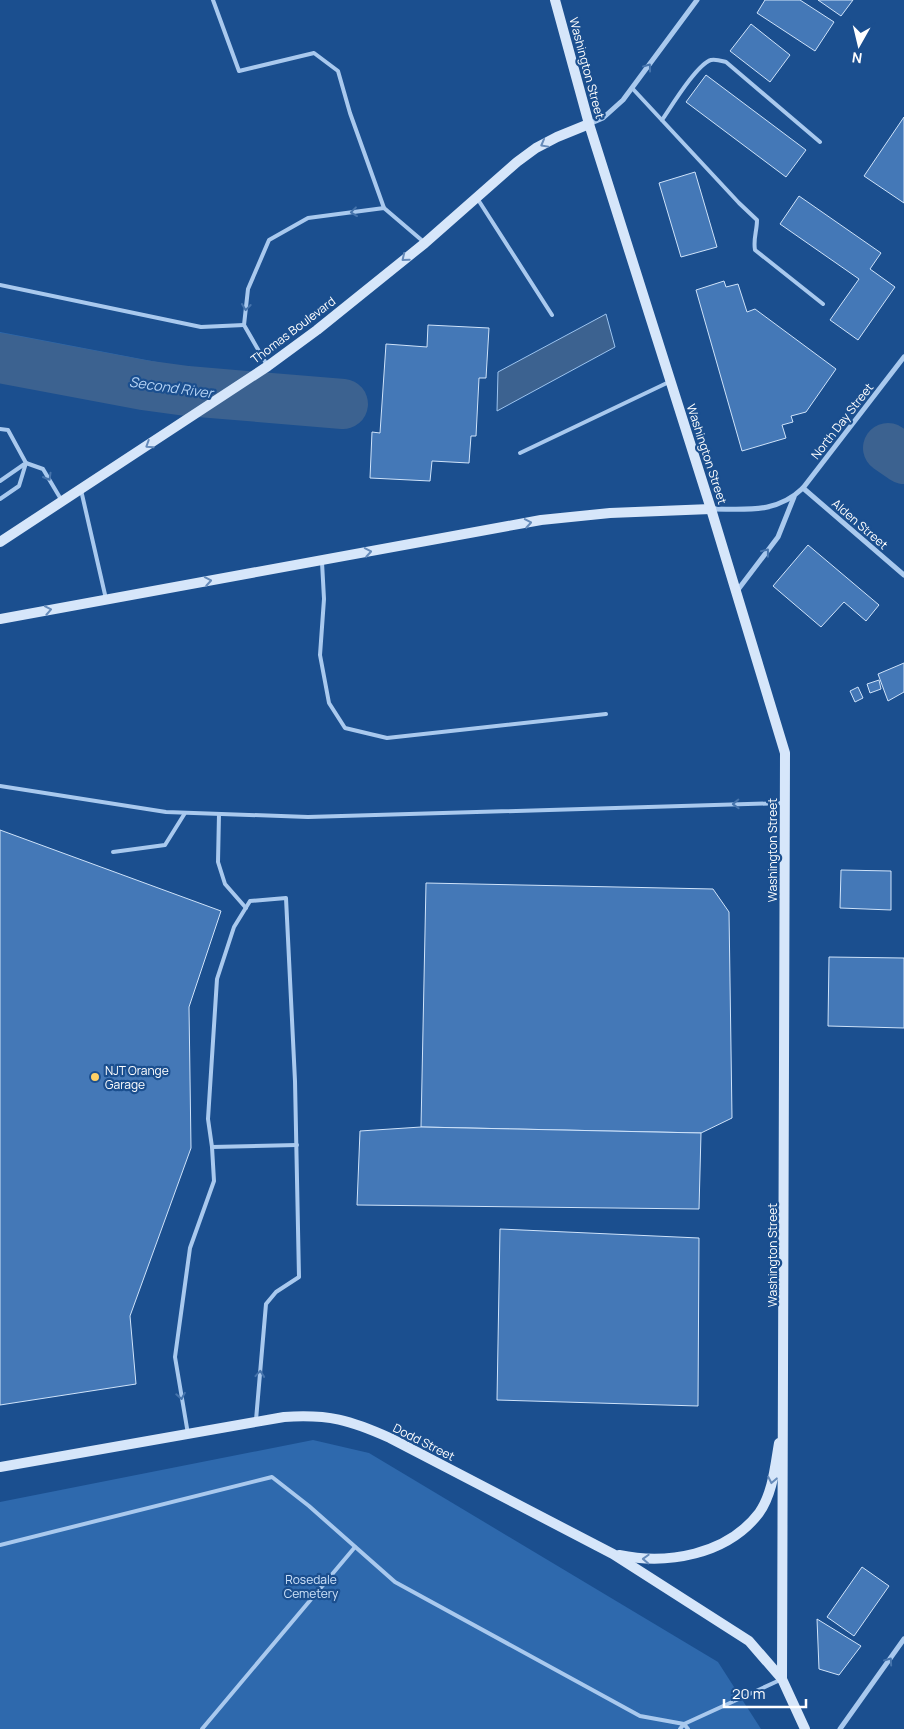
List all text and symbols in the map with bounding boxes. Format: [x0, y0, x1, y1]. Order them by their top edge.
street label: Washington Street [565, 15, 609, 121]
north arrow [834, 20, 884, 70]
text: N [851, 48, 863, 68]
one-way arrow [642, 64, 650, 73]
one-way arrow [540, 138, 549, 148]
one-way arrow [350, 206, 358, 217]
one-way arrow [402, 253, 411, 262]
street label: Thomas Boulevard [247, 293, 339, 367]
one-way arrow [241, 303, 252, 311]
water label: Second River [128, 372, 216, 403]
street label: North Day Street [807, 379, 877, 463]
street label: Washington Street [683, 402, 731, 506]
one-way arrow [145, 439, 155, 448]
one-way arrow [42, 472, 52, 481]
street label: Alden Street [828, 495, 892, 553]
one-way arrow [523, 518, 532, 528]
one-way arrow [363, 547, 372, 557]
one-way arrow [761, 549, 770, 558]
one-way arrow [203, 576, 212, 586]
one-way arrow [43, 605, 52, 615]
street label: Washington Street [764, 798, 781, 902]
one-way arrow [732, 799, 740, 810]
place label: NJT Orange Garage [105, 1062, 169, 1093]
marker: NJT Orange Garage [89, 1071, 101, 1083]
street label: Washington Street [764, 1203, 781, 1307]
one-way arrow [254, 1369, 265, 1377]
one-way arrow [176, 1391, 186, 1400]
street label: Dodd Street [390, 1419, 458, 1465]
one-way arrow [767, 1475, 778, 1484]
one-way arrow [642, 1554, 650, 1564]
park label: Rosedale Cemetery [284, 1571, 339, 1602]
one-way arrow [883, 1657, 892, 1667]
scale bar [724, 1676, 806, 1708]
text: 20 m [732, 1683, 765, 1704]

